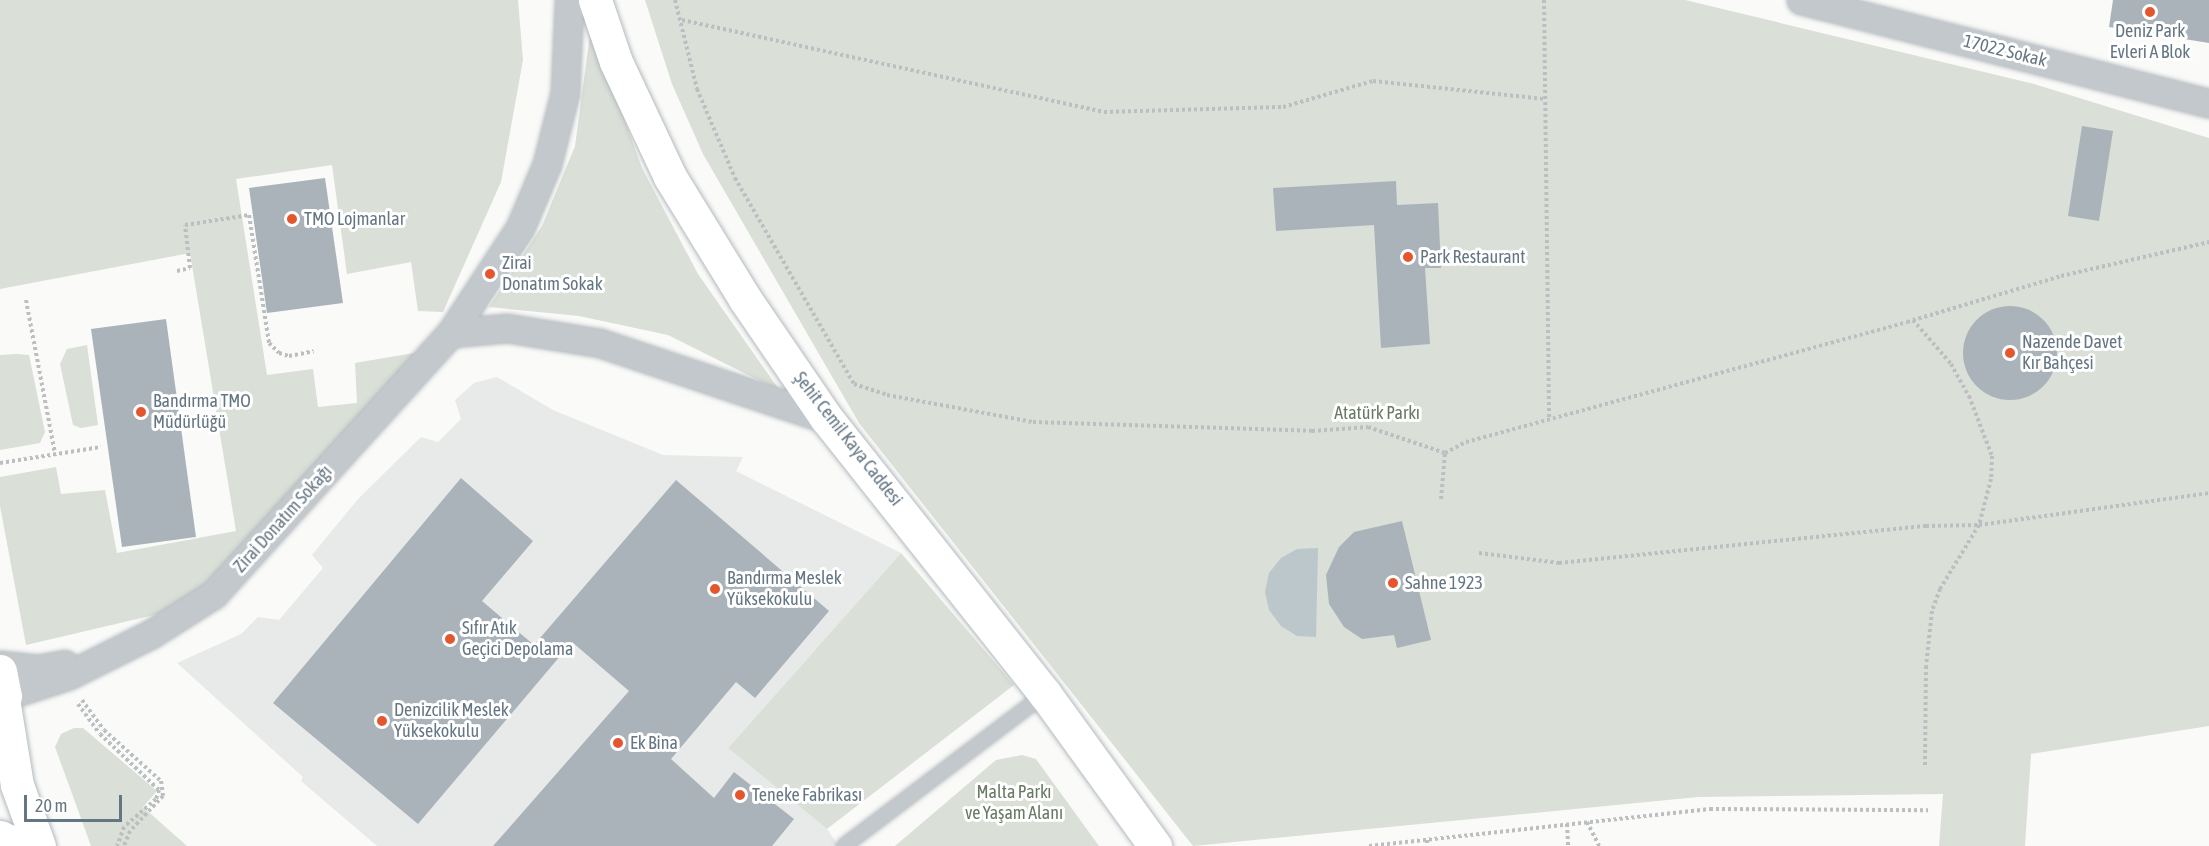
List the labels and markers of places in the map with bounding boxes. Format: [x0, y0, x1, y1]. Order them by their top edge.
marker: Deniz Park Evleri A Blok [2143, 5, 2157, 19]
place label: Deniz Park Evleri A Blok [2110, 21, 2190, 63]
place label: TMO Lojmanlar [304, 208, 405, 230]
marker: TMO Lojmanlar [285, 212, 299, 226]
place label: Park Restaurant [1420, 246, 1526, 268]
marker: Park Restaurant [1401, 250, 1415, 264]
place label: Zirai Donatım Sokak [502, 253, 603, 296]
marker: Zirai Donatım Sokak [483, 267, 497, 281]
place label: Nazende Davet Kır Bahçesi [2022, 332, 2122, 374]
marker: Nazende Davet Kır Bahçesi [2003, 346, 2017, 360]
place label: Bandırma TMO Müdürlüğü [153, 391, 251, 434]
marker: Bandırma TMO Müdürlüğü [134, 405, 148, 419]
place label: Bandırma Meslek Yüksekokulu [727, 568, 842, 610]
place label: Sahne 1923 [1405, 572, 1483, 594]
marker: Sahne 1923 [1386, 576, 1400, 590]
marker: Bandırma Meslek Yüksekokulu [708, 582, 722, 596]
place label: Sıfır Atık Geçici Depolama [462, 618, 573, 660]
marker: Sıfır Atık Geçici Depolama [443, 632, 457, 646]
place label: Denizcilik Meslek Yüksekokulu [394, 700, 509, 742]
marker: Denizcilik Meslek Yüksekokulu [375, 714, 389, 728]
place label: Ek Bina [630, 732, 678, 754]
marker: Ek Bina [611, 736, 625, 750]
place label: Teneke Fabrikası [752, 784, 862, 806]
marker: Teneke Fabrikası [733, 788, 747, 802]

